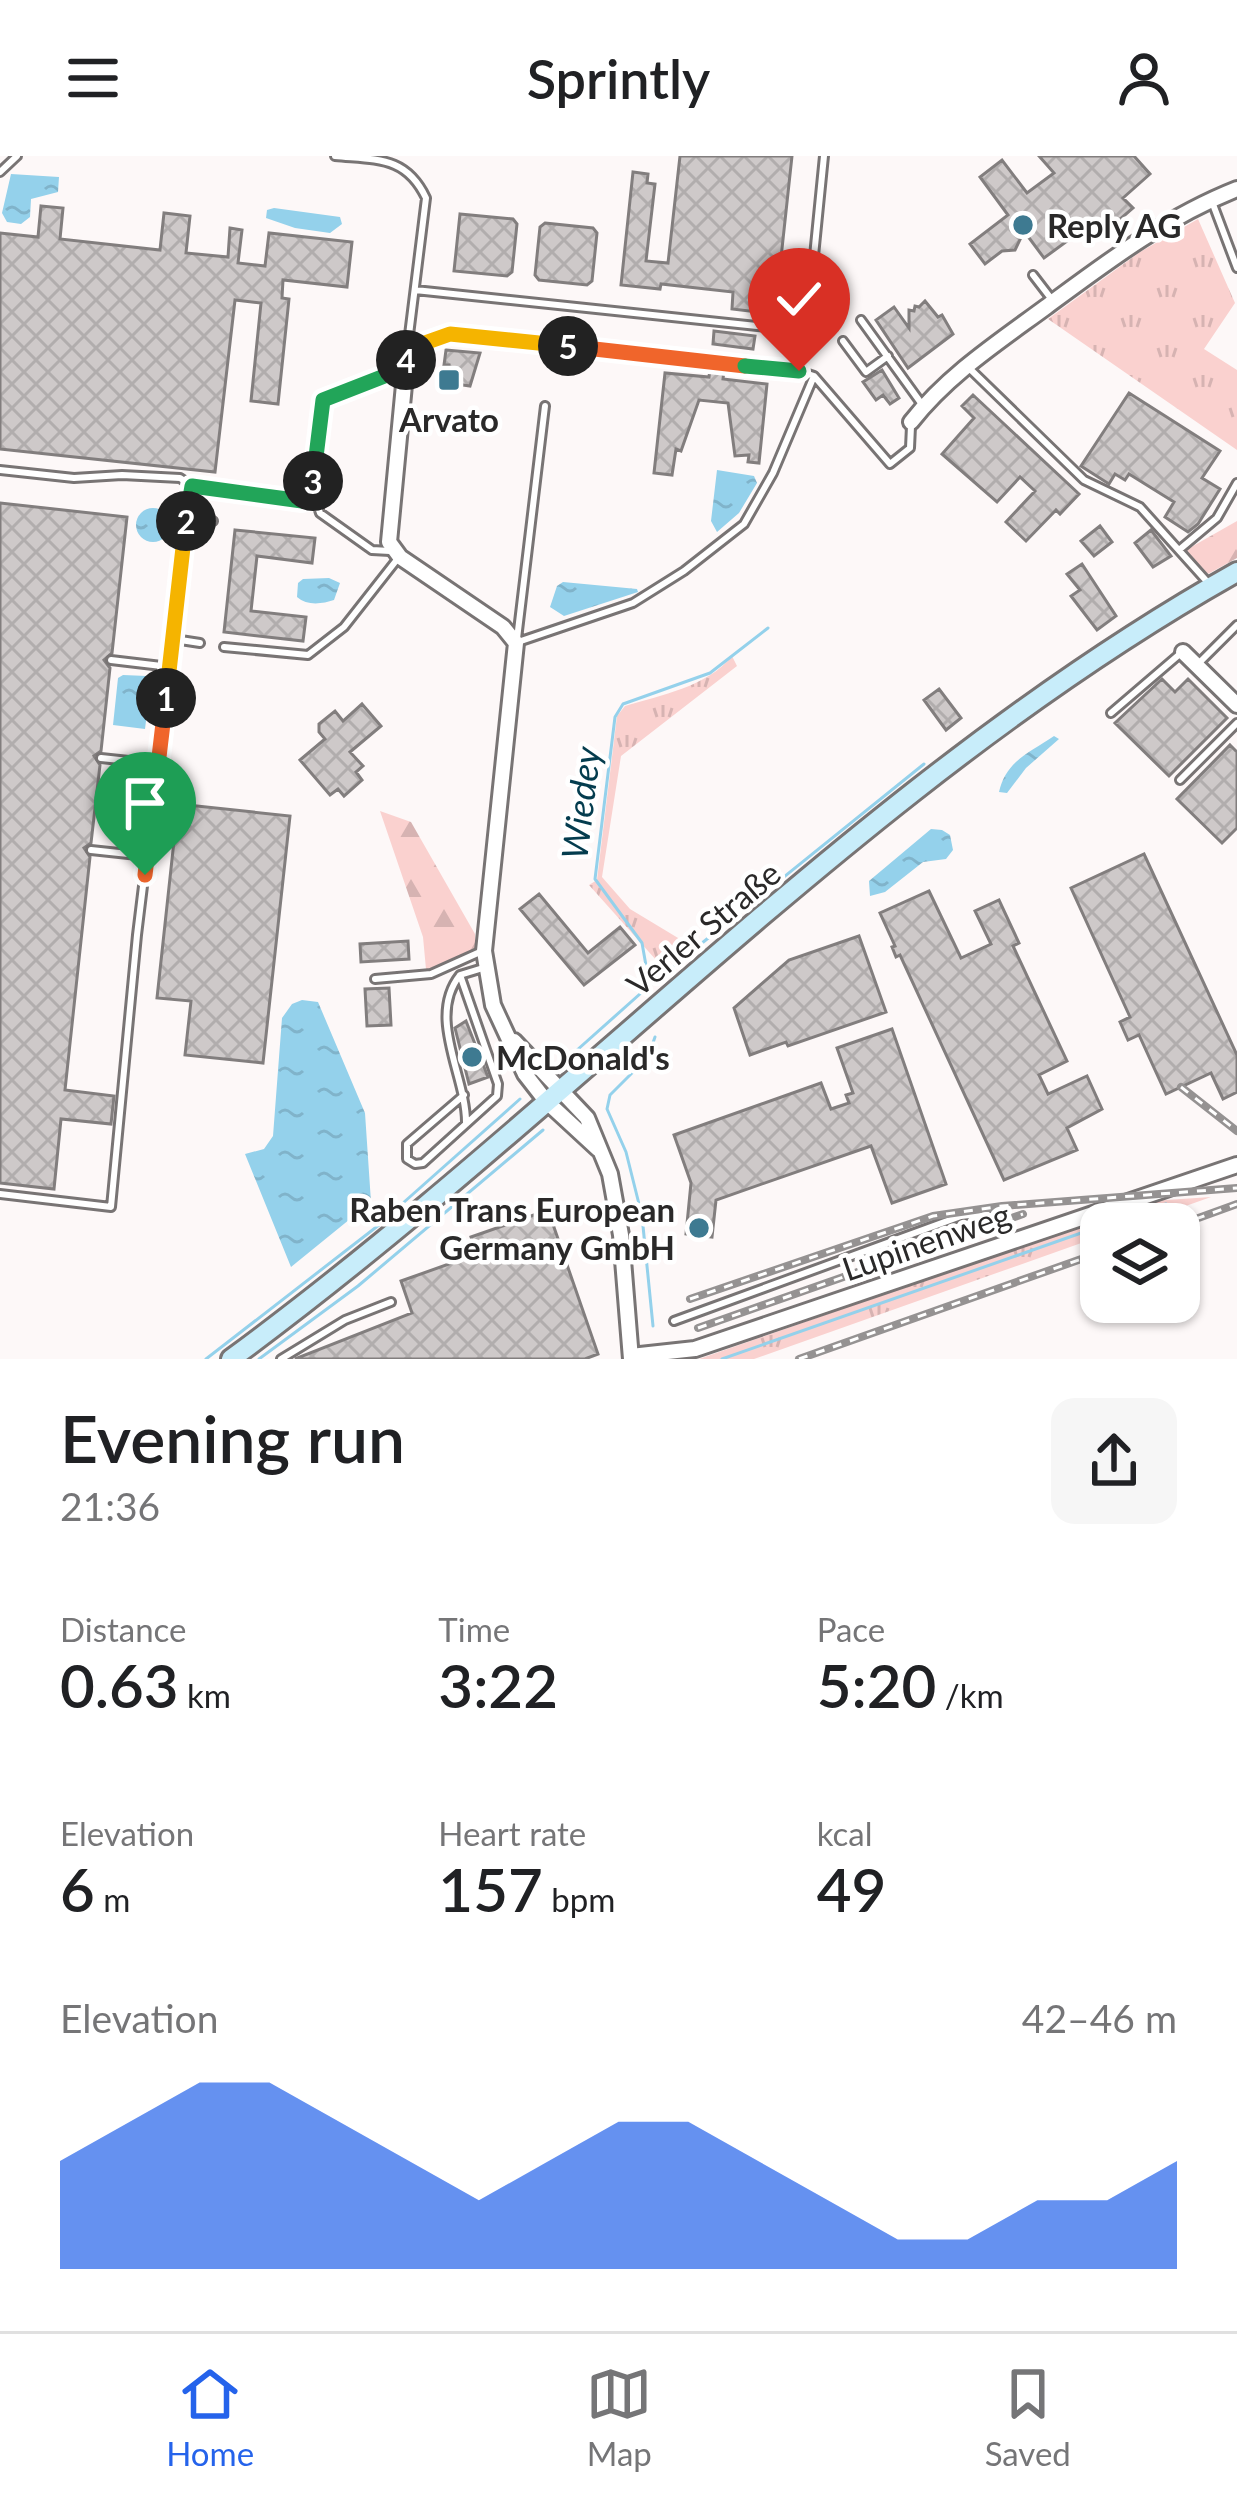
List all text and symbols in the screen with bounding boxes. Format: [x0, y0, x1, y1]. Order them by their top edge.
icon: menu [60, 45, 126, 111]
icon: person [1111, 45, 1177, 111]
text: Sprintly [527, 46, 710, 111]
place label: Reply AG [1047, 205, 1181, 245]
marker: Reply AG [1010, 212, 1036, 238]
pin [748, 248, 850, 371]
icon: check [766, 266, 832, 332]
pin: 5 [538, 316, 598, 376]
text: 5 [558, 326, 578, 366]
pin: 4 [376, 330, 436, 390]
text: 4 [396, 340, 416, 380]
marker: Arvato [436, 367, 462, 393]
place label: Arvato [398, 399, 499, 439]
pin: 3 [283, 451, 343, 511]
text: 3 [303, 461, 323, 501]
pin: 2 [156, 491, 216, 551]
text: 2 [176, 501, 196, 541]
pin: 1 [136, 668, 196, 728]
text: 1 [156, 678, 176, 718]
water label: Wiedey [551, 744, 609, 862]
pin [94, 752, 196, 875]
icon: arrive [112, 770, 178, 836]
street label: Verler Straße [618, 852, 788, 1004]
place label: McDonald's [496, 1037, 670, 1077]
marker: McDonald's [459, 1044, 485, 1070]
place label: Raben Trans European Germany GmbH [349, 1189, 675, 1267]
street label: Lupinenweg [837, 1194, 1015, 1288]
map controls [1080, 1203, 1200, 1323]
button: layers [1080, 1203, 1200, 1323]
marker: Raben Trans European Germany GmbH [686, 1215, 712, 1241]
text: Evening run [60, 1398, 405, 1477]
button: share [1051, 1398, 1177, 1524]
text: 21:36 [60, 1483, 160, 1529]
text: Distance [60, 1609, 187, 1649]
text: Time [438, 1609, 510, 1649]
text: Pace [817, 1609, 885, 1649]
text: 0.63 [60, 1649, 179, 1721]
text: 3:22 [438, 1649, 558, 1721]
text: 5:20 [817, 1649, 936, 1721]
text: km [179, 1675, 231, 1715]
text: /km [936, 1675, 1004, 1715]
text: Elevation [60, 1813, 194, 1853]
text: Heart rate [438, 1813, 586, 1853]
text: kcal [817, 1813, 872, 1853]
text: 6 [60, 1853, 95, 1925]
text: 157 [438, 1853, 543, 1925]
text: 49 [817, 1853, 886, 1925]
text: m [95, 1879, 130, 1919]
text: bpm [543, 1879, 615, 1919]
text: Elevation [60, 1995, 218, 2041]
text: 42–46 m [1022, 1995, 1177, 2041]
tab: Home [166, 2361, 254, 2473]
tab: Map [586, 2361, 652, 2473]
tab: Saved [985, 2361, 1071, 2473]

